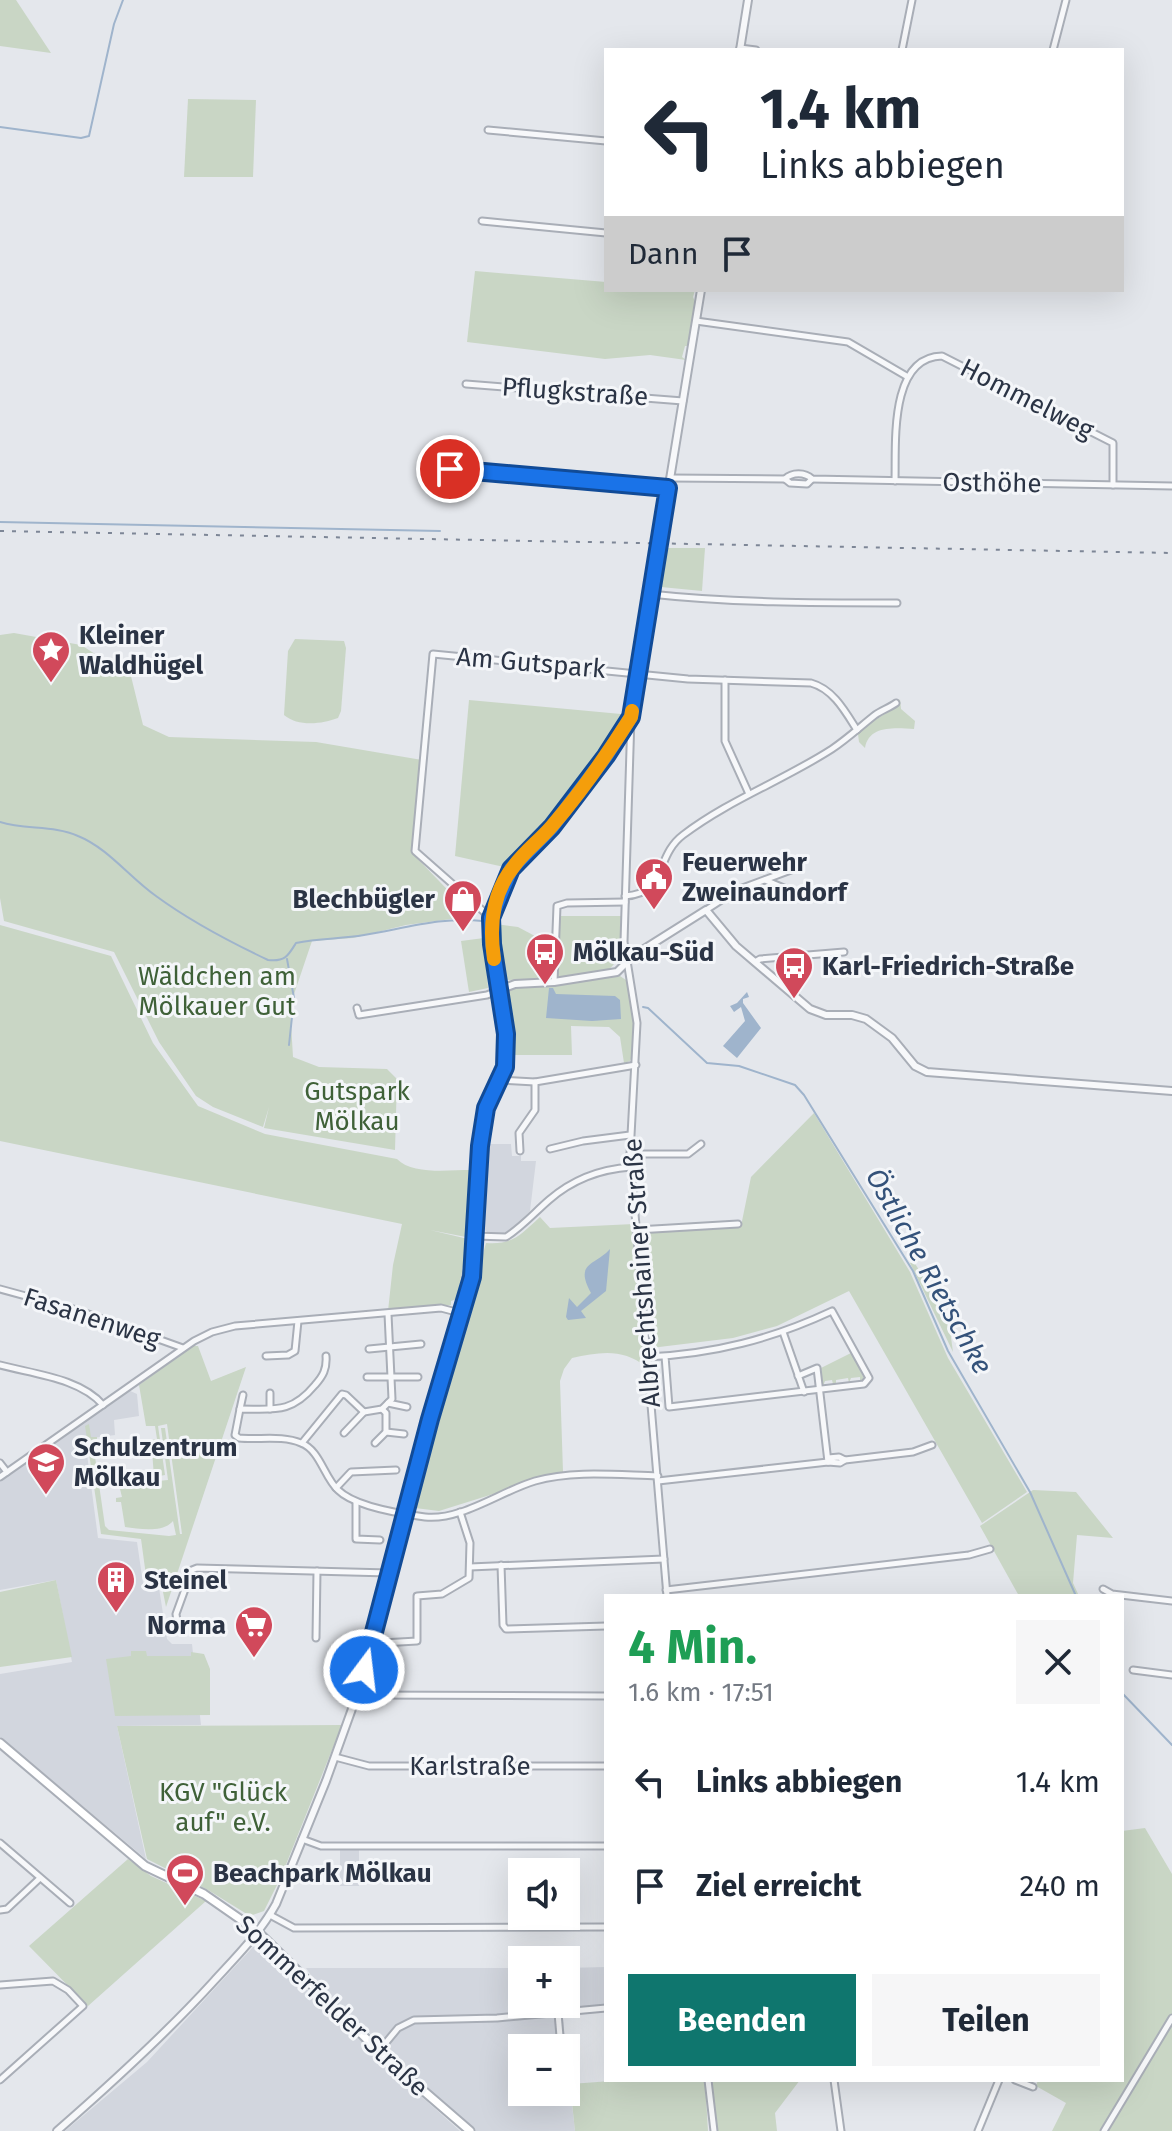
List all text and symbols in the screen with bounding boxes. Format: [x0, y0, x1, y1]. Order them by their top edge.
text: 1.4 km [760, 76, 921, 143]
icon: left [628, 80, 732, 184]
text: Links abbiegen [760, 144, 1005, 188]
icon: arrive [715, 232, 759, 276]
text: Dann [628, 236, 699, 272]
street label: Hommelweg [955, 352, 1099, 446]
street label: Pflugkstraße [501, 371, 649, 413]
pin [416, 435, 484, 503]
icon: arrive [428, 447, 472, 491]
street label: Osthöhe [942, 467, 1042, 499]
place label: Kleiner Waldhügel [79, 620, 203, 681]
place icon: Kleiner Waldhügel [30, 629, 72, 684]
street label: Am Gutspark [455, 641, 608, 685]
place label: Feuerwehr Zweinaundorf [682, 847, 849, 908]
public building icon: Feuerwehr Zweinaundorf [633, 856, 675, 911]
shop icon: Blechbügler [442, 878, 484, 933]
place label: Blechbügler [292, 884, 436, 915]
bus stop icon: Mölkau-Süd [524, 931, 566, 986]
place label: Mölkau-Süd [573, 937, 714, 968]
bus stop icon: Karl-Friedrich-Straße [773, 945, 815, 1000]
place label: Karl-Friedrich-Straße [822, 951, 1074, 982]
park label: Wäldchen am Mölkauer Gut [138, 961, 296, 1022]
park label: Gutspark Mölkau [304, 1076, 411, 1137]
street label: Albrechtshainer Straße [617, 1137, 667, 1409]
water label: Östliche Rietschke [859, 1162, 999, 1380]
street label: Fasanenweg [20, 1281, 165, 1355]
place label: Schulzentrum Mölkau [74, 1432, 238, 1493]
school or university icon: Schulzentrum Mölkau [25, 1441, 67, 1496]
building icon: Steinel [95, 1559, 137, 1614]
place label: Steinel [144, 1565, 227, 1596]
supermarket icon: Norma [233, 1604, 275, 1659]
place label: Norma [147, 1610, 226, 1641]
text: 4 Min. [628, 1618, 757, 1676]
button: close [1016, 1620, 1100, 1704]
position arrow [322, 1628, 406, 1712]
text: 1.6 km · 17:51 [628, 1677, 774, 1708]
street label: Karlstraße [409, 1751, 531, 1782]
icon: left [628, 1760, 672, 1804]
text: Links abbiegen [696, 1764, 902, 1800]
text: 1.4 km [1016, 1764, 1100, 1800]
park label: KGV "Glück auf" e.V. [159, 1777, 288, 1838]
sports icon: Beachpark Mölkau [164, 1852, 206, 1907]
place label: Beachpark Mölkau [213, 1858, 432, 1889]
map controls [508, 1858, 580, 2106]
button: sound [508, 1858, 580, 1930]
icon: arrive [628, 1864, 672, 1908]
text: Ziel erreicht [696, 1868, 861, 1904]
text: 240 m [1020, 1868, 1100, 1904]
street label: Sommerfelder Straße [230, 1909, 434, 2103]
button: + [508, 1946, 580, 2018]
button: Beenden [628, 1974, 856, 2066]
button: Teilen [872, 1974, 1100, 2066]
button: − [508, 2034, 580, 2106]

